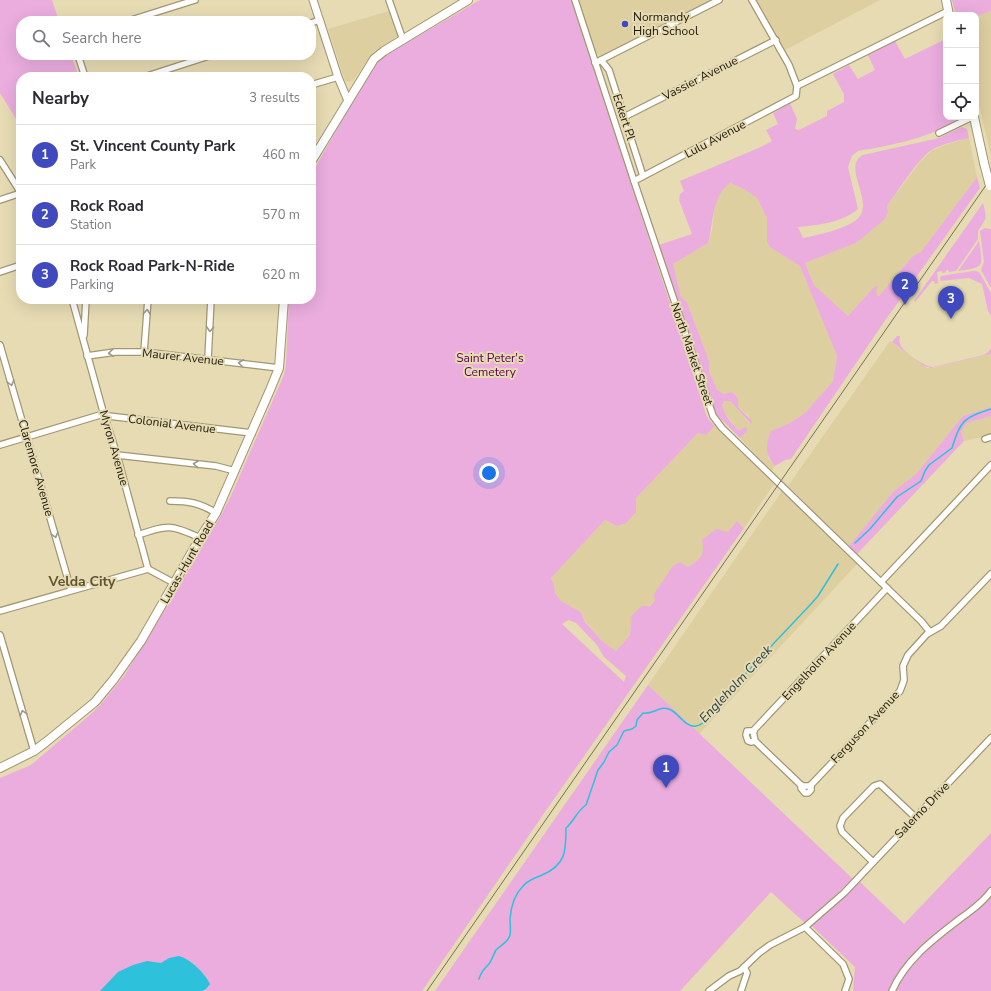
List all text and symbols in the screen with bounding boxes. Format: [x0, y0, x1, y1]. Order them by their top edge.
place label: Normandy High School [633, 9, 699, 39]
map controls [943, 12, 979, 120]
button: + [943, 12, 979, 48]
search box [16, 16, 316, 60]
marker: Normandy High School [620, 19, 630, 29]
icon: search [30, 27, 52, 49]
text: Search here [62, 28, 142, 48]
button: − [943, 48, 979, 84]
street label: Vassier Avenue [659, 52, 741, 104]
button: locate [943, 84, 979, 120]
text: Nearby [32, 87, 89, 110]
text: 3 results [249, 89, 300, 107]
street label: Eckert Pl [609, 92, 639, 143]
street label: Lulu Avenue [682, 116, 748, 162]
text: St. Vincent County Park [70, 136, 235, 156]
text: 1 [41, 146, 49, 164]
text: 460 m [262, 146, 300, 164]
text: Park [70, 156, 96, 174]
text: Rock Road [70, 196, 144, 216]
text: 2 [41, 206, 49, 224]
text: 570 m [262, 206, 300, 224]
text: Station [70, 216, 112, 234]
text: Rock Road Park-N-Ride [70, 256, 235, 276]
text: 3 [41, 266, 49, 284]
text: 620 m [262, 266, 300, 284]
pin: 2 [892, 272, 918, 305]
text: Parking [70, 276, 114, 294]
pin: 3 [938, 286, 964, 319]
street label: North Market Street [667, 301, 717, 408]
one-way arrow [142, 309, 151, 315]
one-way arrow [205, 326, 214, 332]
street label: Maurer Avenue [141, 345, 225, 369]
one-way arrow [108, 348, 114, 357]
park label: Saint Peter's Cemetery [456, 350, 524, 380]
one-way arrow [238, 359, 244, 368]
one-way arrow [6, 379, 15, 386]
street label: Myron Avenue [96, 408, 132, 488]
street label: Colonial Avenue [127, 411, 217, 437]
street label: Claremore Avenue [15, 418, 57, 518]
one-way arrow [193, 460, 199, 469]
your location [479, 463, 499, 483]
street label: Lucas-Hunt Road [157, 517, 217, 607]
one-way arrow [50, 531, 59, 538]
district label: Velda City [48, 572, 116, 591]
street label: Engelholm Avenue [778, 618, 860, 704]
water label: Engleholm Creek [695, 641, 777, 727]
street label: Ferguson Avenue [827, 687, 903, 767]
one-way arrow [19, 710, 28, 717]
pin: 1 [653, 755, 679, 788]
street label: Salerno Drive [891, 778, 953, 842]

